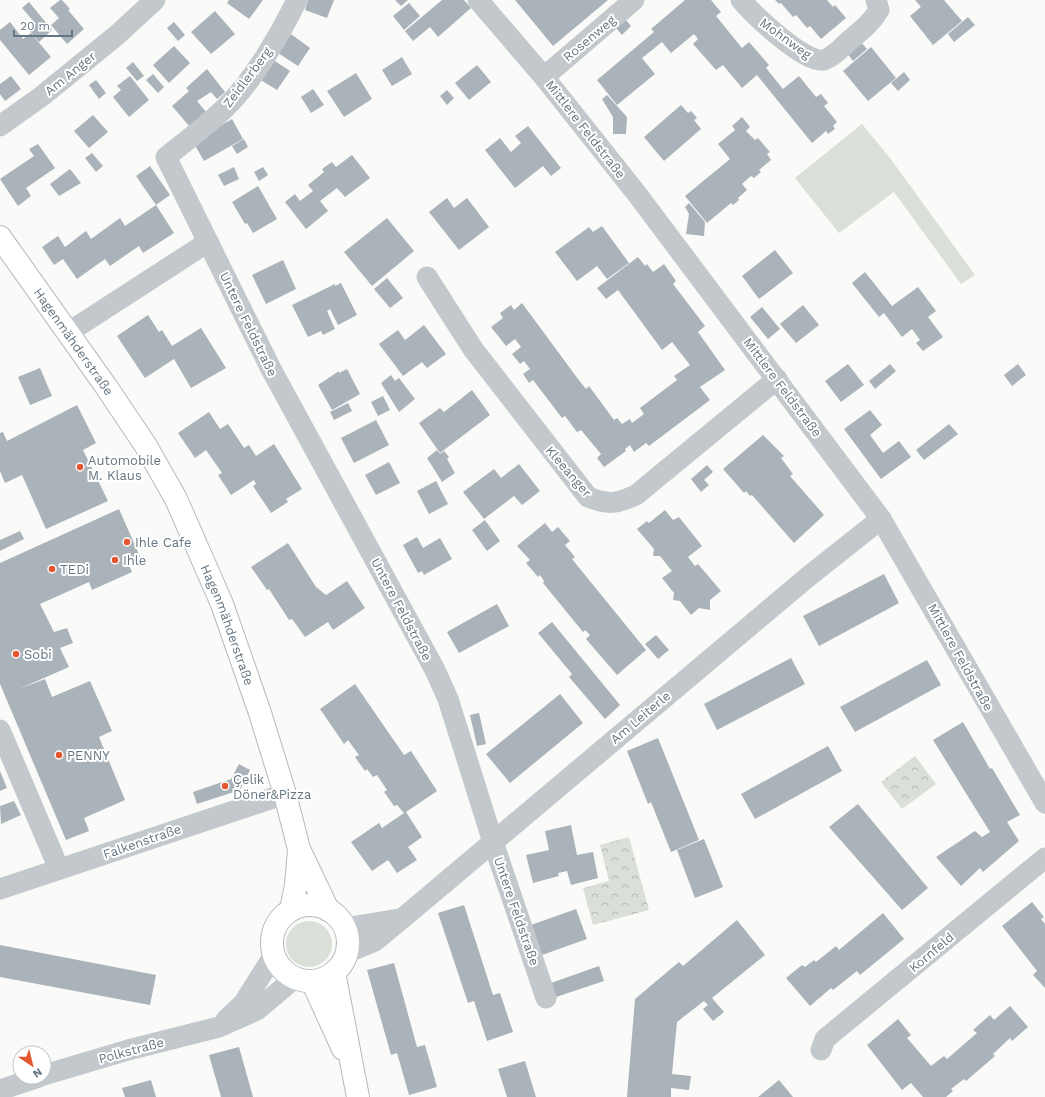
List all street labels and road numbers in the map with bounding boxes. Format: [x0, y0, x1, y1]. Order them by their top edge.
street label: Rosenweg [560, 12, 619, 65]
street label: Mohnweg [757, 15, 814, 62]
street label: Zeidlerberg [220, 44, 275, 110]
street label: Am Anger [42, 48, 99, 98]
street label: Mittlere Feldstraße [543, 77, 629, 181]
street label: Untere Feldstraße [217, 270, 280, 379]
street label: Hagenmähderstraße [30, 285, 117, 398]
street label: Mittlere Feldstraße [740, 335, 825, 440]
street label: Kleeanger [542, 443, 595, 500]
street label: Untere Feldstraße [368, 555, 435, 663]
street label: Hagenmähderstraße [198, 562, 257, 687]
street label: Mittlere Feldstraße [925, 601, 996, 713]
street label: Am Leiterle [607, 688, 673, 747]
street label: Falkenstraße [101, 821, 183, 862]
street label: Untere Feldstraße [491, 855, 542, 968]
street label: Kornfeld [906, 929, 957, 975]
street label: Polkstraße [97, 1035, 165, 1066]

